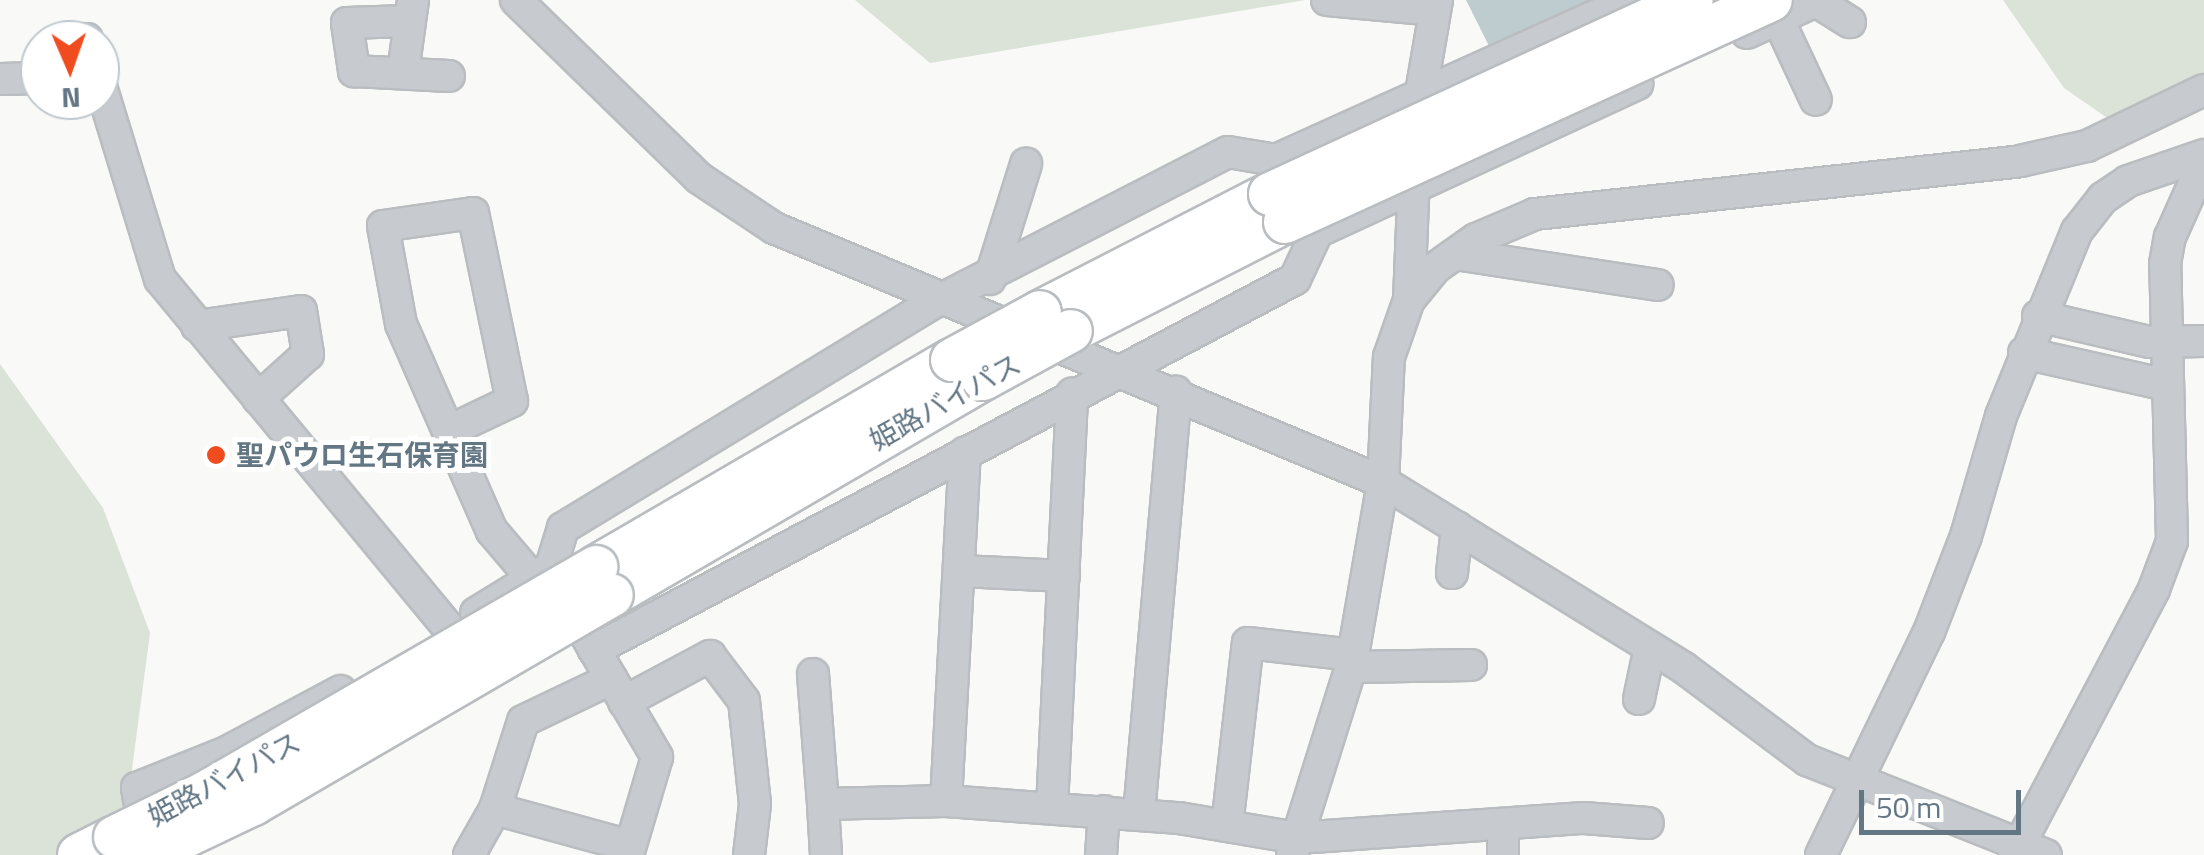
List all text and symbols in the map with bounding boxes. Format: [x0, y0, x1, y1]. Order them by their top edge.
north arrow [20, 20, 120, 120]
text: N [61, 77, 81, 120]
street label: 姫路バイパス [863, 347, 1027, 457]
place label: 聖パウロ生石保育園 [236, 438, 488, 472]
marker: 聖パウロ生石保育園 [205, 444, 227, 466]
street label: 姫路バイパス [142, 725, 306, 833]
scale bar [1864, 770, 2026, 832]
text: 50 m [1876, 784, 1941, 830]

